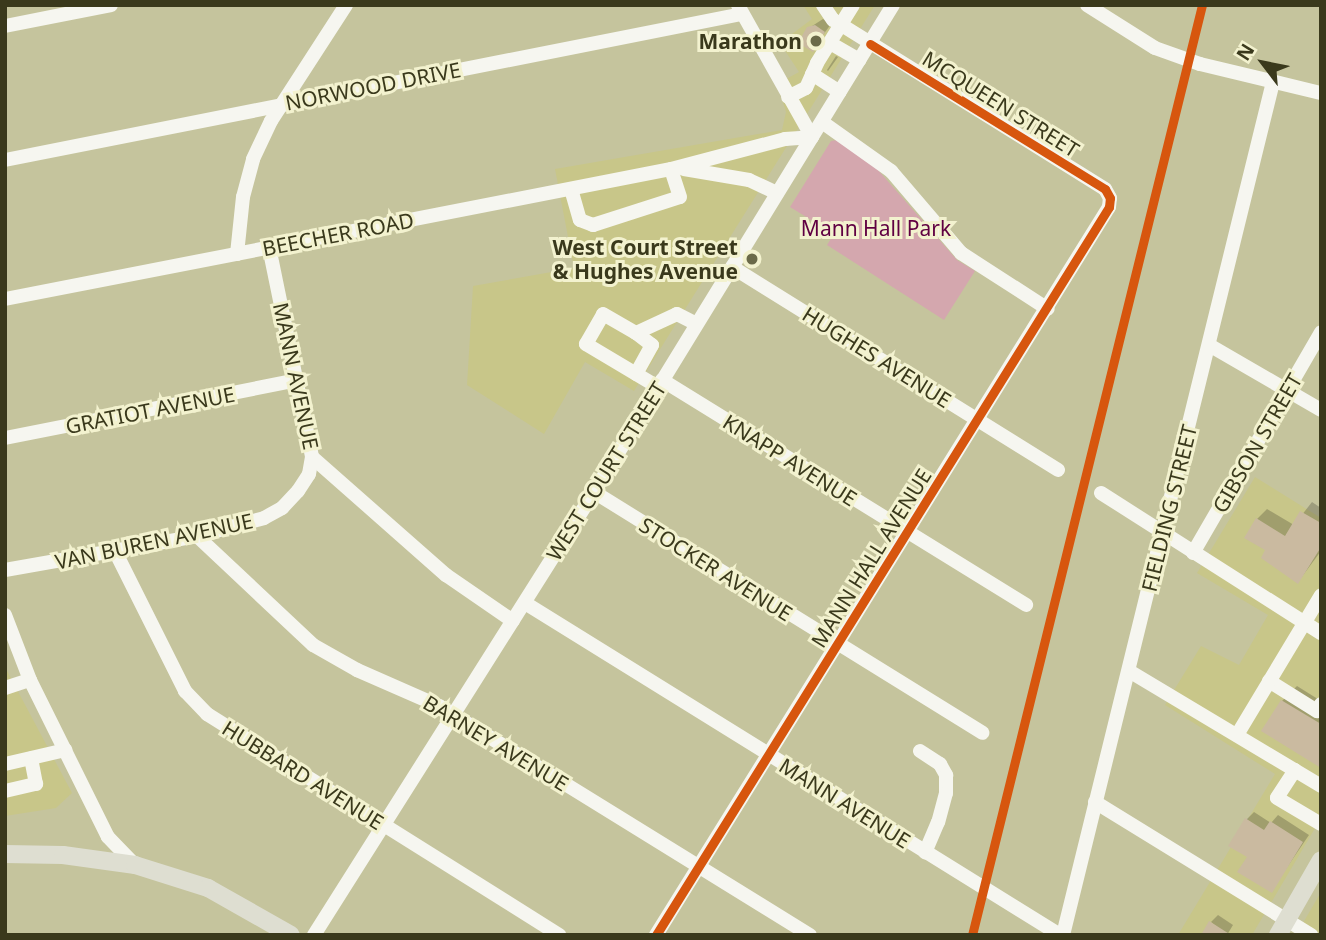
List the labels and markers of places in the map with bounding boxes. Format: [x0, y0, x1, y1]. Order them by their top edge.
place label: Marathon [699, 28, 802, 54]
marker: Marathon [808, 33, 824, 49]
place label: West Court Street & Hughes Avenue [552, 234, 738, 284]
marker: West Court Street & Hughes Avenue [744, 251, 760, 267]

